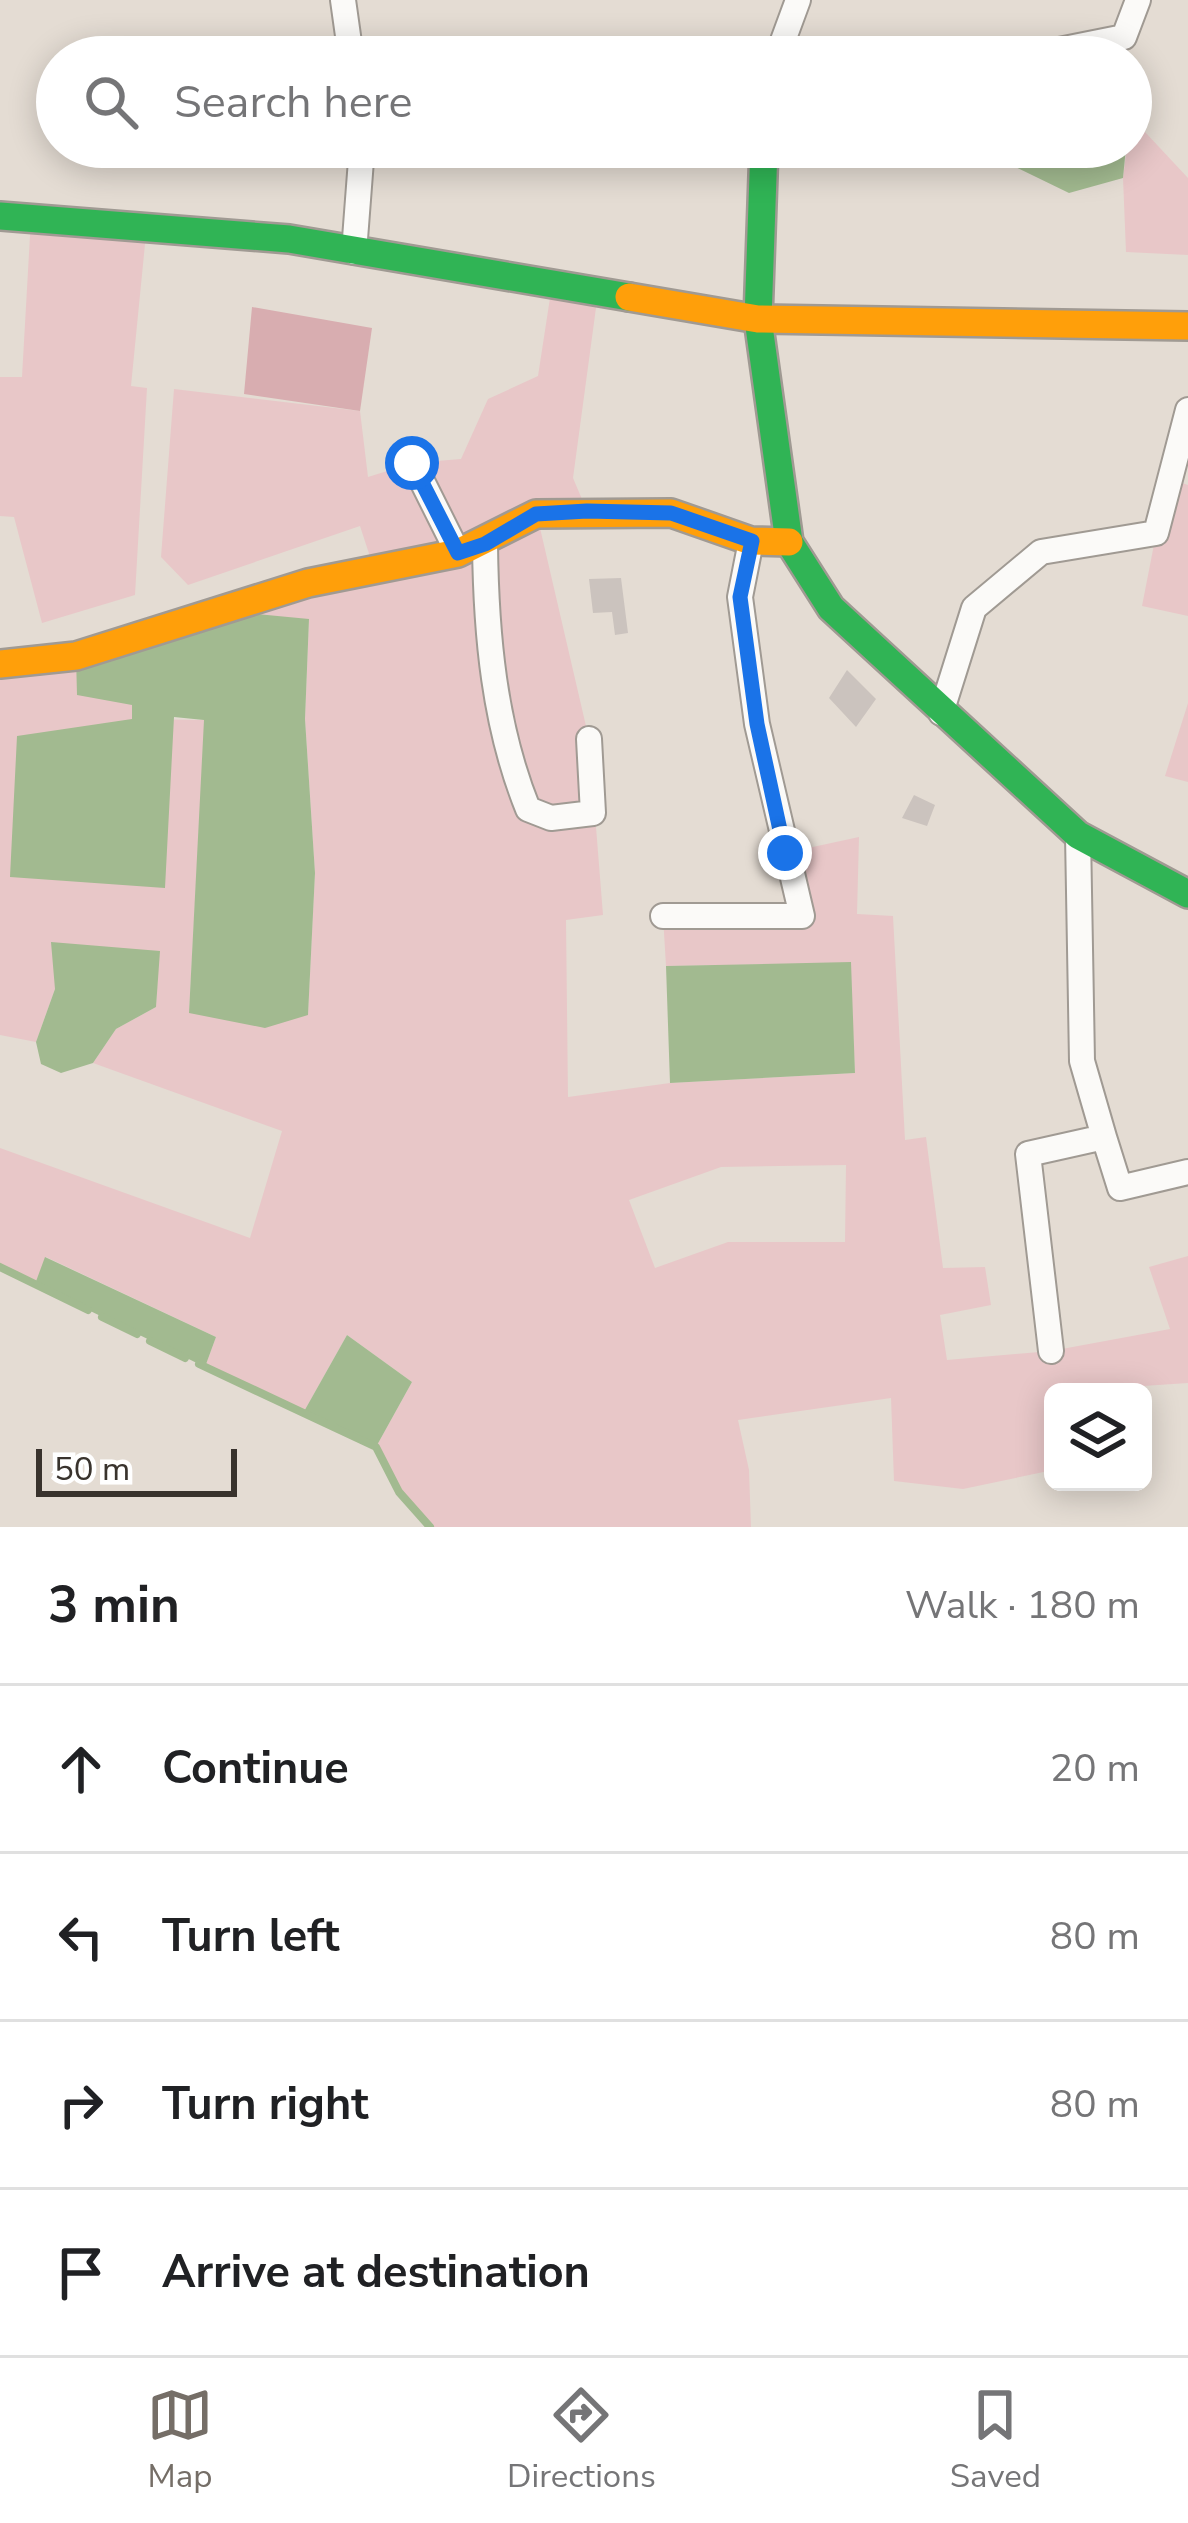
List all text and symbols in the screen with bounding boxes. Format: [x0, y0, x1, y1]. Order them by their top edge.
search box [36, 36, 1152, 168]
icon: search [78, 69, 144, 135]
text: Search here [174, 72, 413, 133]
route start [385, 436, 439, 490]
route end [758, 826, 812, 880]
map controls [1044, 1383, 1152, 1491]
button: layers [1044, 1383, 1152, 1491]
scale bar [36, 1443, 237, 1496]
text: 50 m [54, 1447, 130, 1492]
text: 3 min [48, 1570, 180, 1640]
text: Walk · 180 m [905, 1579, 1140, 1632]
icon: ahead [48, 1736, 114, 1802]
text: Continue [162, 1738, 349, 1799]
text: 20 m [1050, 1742, 1140, 1795]
icon: left [48, 1904, 114, 1970]
text: Turn left [162, 1906, 340, 1967]
text: 80 m [1050, 1910, 1140, 1963]
icon: right [48, 2072, 114, 2138]
text: Turn right [162, 2074, 369, 2135]
text: 80 m [1050, 2078, 1140, 2131]
icon: arrive [48, 2240, 114, 2306]
text: Arrive at destination [162, 2242, 590, 2303]
tab: Map [147, 2382, 213, 2499]
tab: Directions [507, 2382, 656, 2499]
tab: Saved [950, 2382, 1041, 2499]

